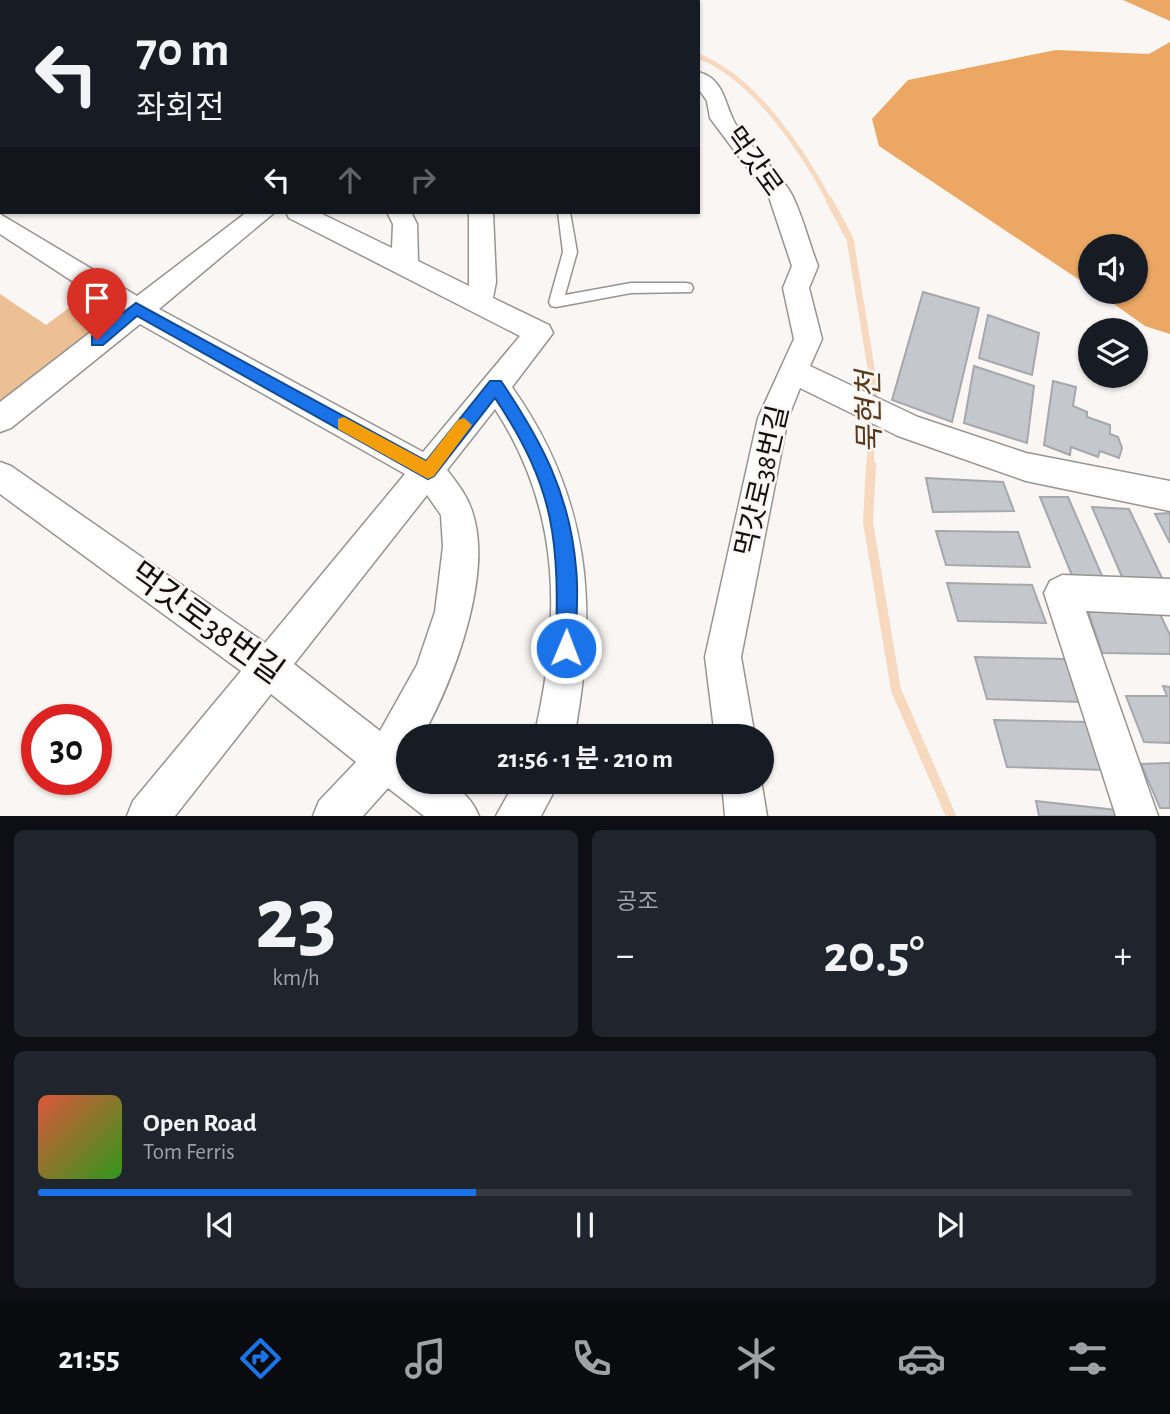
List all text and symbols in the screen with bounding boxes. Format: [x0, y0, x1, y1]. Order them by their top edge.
text: 70 m [136, 26, 230, 75]
icon: left [21, 28, 112, 119]
text: 좌회전 [136, 92, 224, 124]
street label: 먹갓로 [719, 121, 789, 201]
icon: left [258, 161, 296, 199]
icon: ahead [331, 161, 369, 199]
icon: right [404, 161, 442, 199]
map controls [1078, 234, 1148, 388]
button: sound [1078, 234, 1148, 304]
pin [67, 268, 127, 340]
icon: arrive [78, 279, 116, 317]
button: layers [1078, 318, 1148, 388]
water label: 묵현천 [853, 367, 886, 454]
street label: 먹갓로38번길 [730, 403, 794, 559]
street label: 먹갓로38번길 [123, 556, 290, 691]
position arrow [529, 611, 603, 685]
speed limit sign: 30 [21, 704, 112, 795]
text: 21:56 · 1 분 · 210 m [497, 746, 673, 772]
text: 23 [255, 874, 337, 965]
text: 공조 [616, 891, 658, 914]
text: 20.5° [823, 929, 925, 981]
text: − [616, 937, 634, 975]
text: + [1114, 937, 1132, 975]
text: km/h [272, 967, 320, 990]
text: Open Road [143, 1110, 257, 1136]
text: Tom Ferris [143, 1141, 235, 1164]
icon: previous [201, 1206, 239, 1244]
icon: pause [566, 1206, 604, 1244]
icon: next [931, 1206, 969, 1244]
icon: directions [236, 1334, 285, 1383]
icon: music [401, 1334, 450, 1383]
icon: phone [567, 1334, 616, 1383]
icon: climate [732, 1334, 781, 1383]
icon: car [897, 1334, 946, 1383]
icon: filters [1063, 1334, 1112, 1383]
text: 21:55 [58, 1342, 120, 1374]

